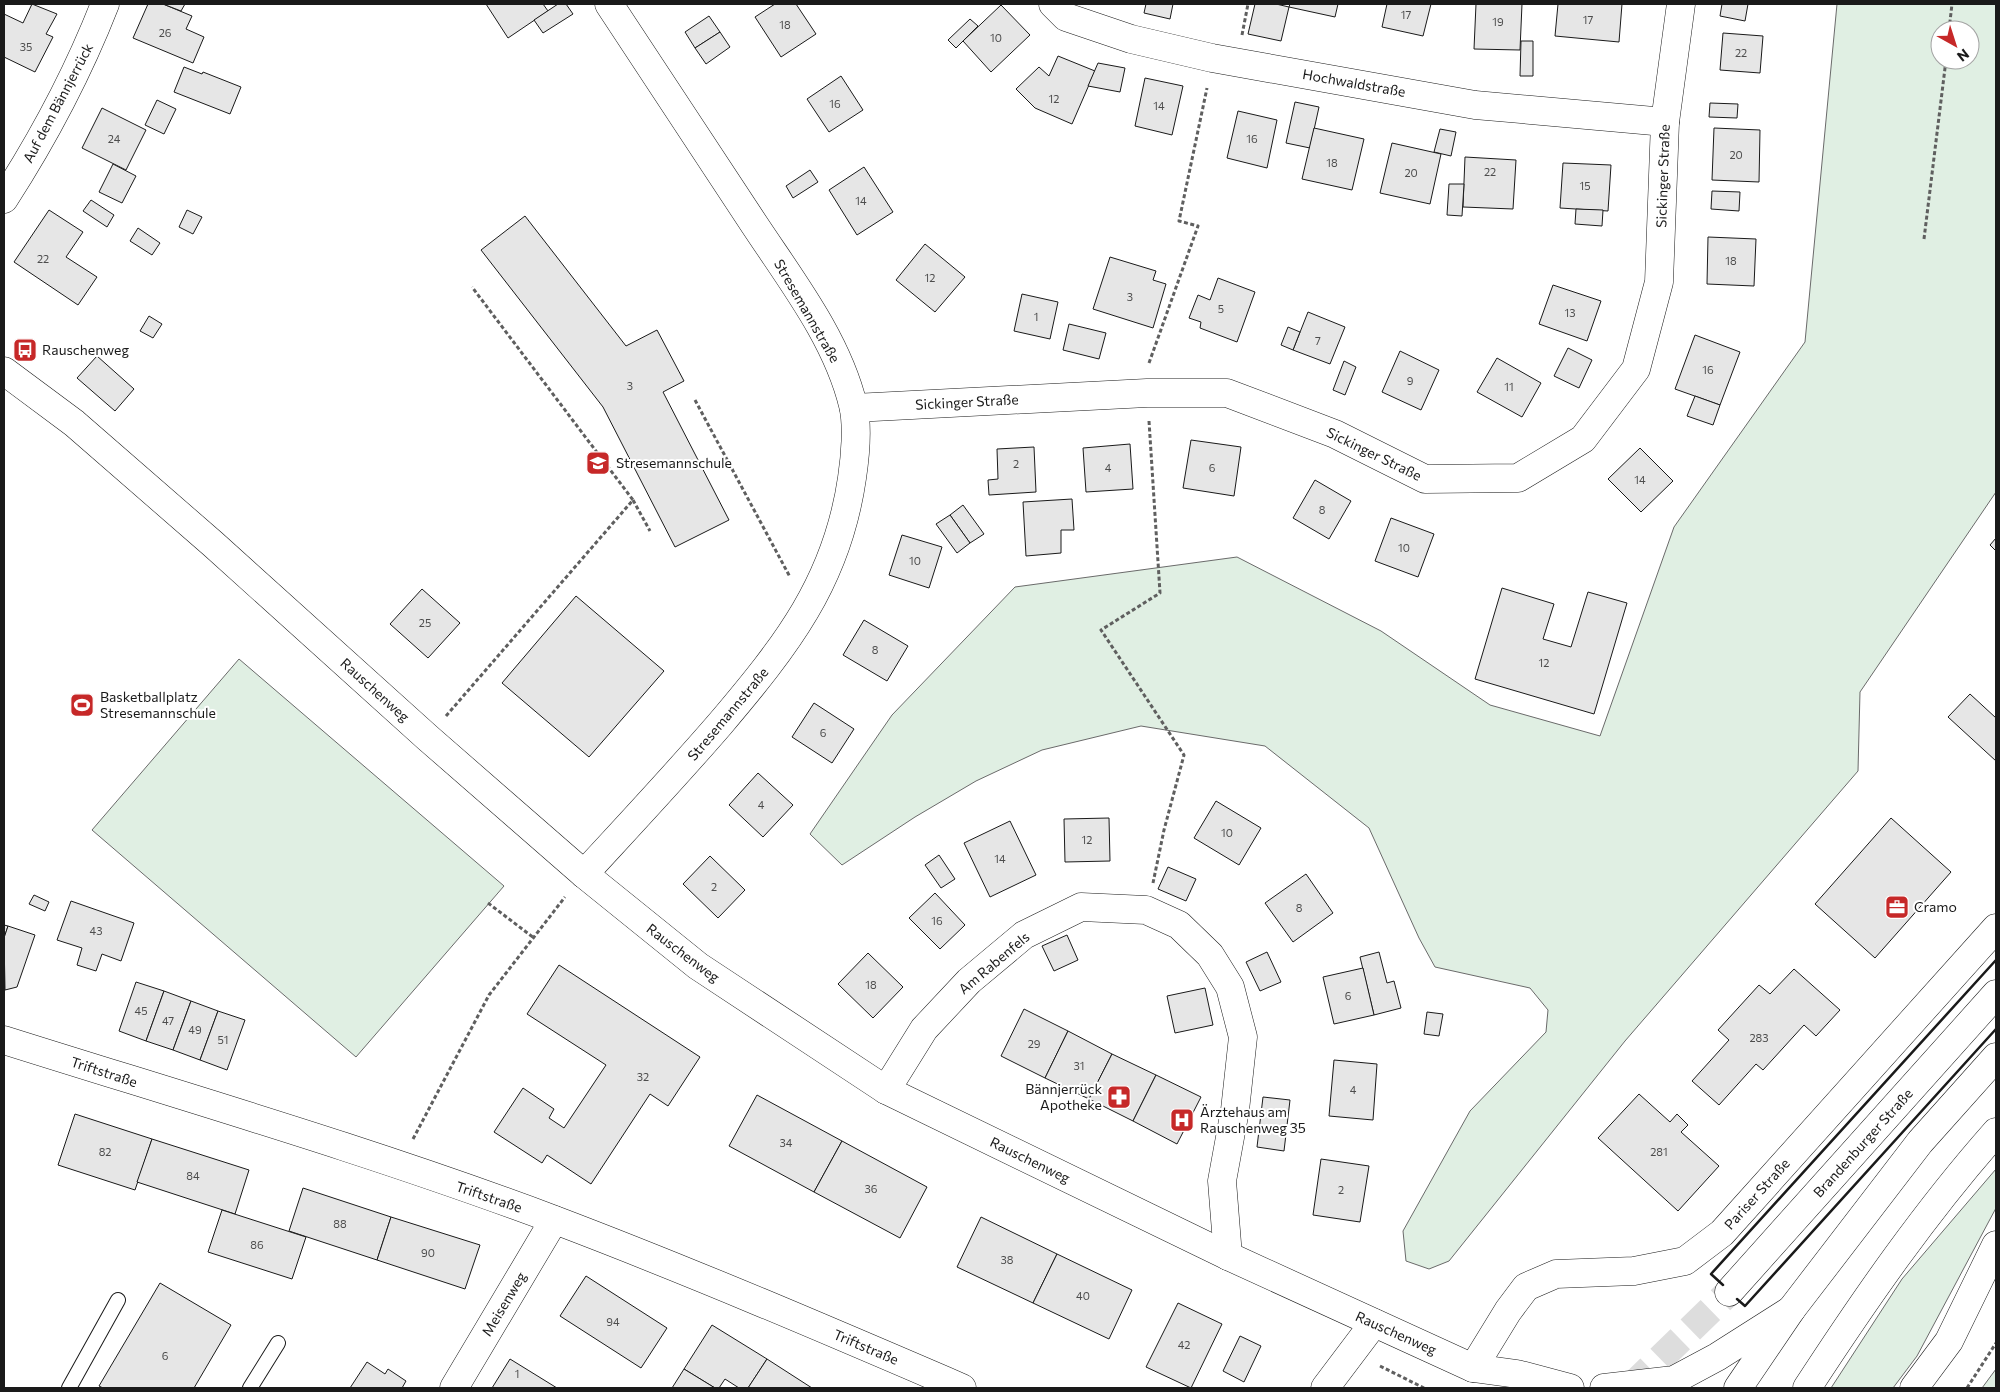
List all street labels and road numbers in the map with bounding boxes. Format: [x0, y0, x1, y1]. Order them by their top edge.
street label: Auf dem Bännjerrück [19, 40, 96, 165]
street label: Hochwaldstraße [1301, 65, 1407, 100]
street label: Sickinger Straße [1652, 124, 1673, 228]
street label: Stresemannstraße [771, 256, 844, 365]
street label: Sickinger Straße [915, 390, 1019, 413]
street label: Sickinger Straße [1324, 423, 1424, 484]
street label: Rauschenweg [337, 654, 414, 725]
street label: Stresemannstraße [684, 664, 772, 764]
street label: Rauschenweg [643, 920, 723, 986]
street label: Am Rabenfels [955, 928, 1033, 997]
street label: Triftstraße [69, 1053, 140, 1090]
street label: Brandenburger Straße [1809, 1085, 1916, 1201]
street label: Rauschenweg [987, 1133, 1073, 1186]
street label: Pariser Straße [1720, 1155, 1793, 1233]
street label: Triftstraße [454, 1177, 525, 1216]
street label: Meisenweg [478, 1268, 530, 1339]
street label: Rauschenweg [1353, 1307, 1440, 1358]
street label: Triftstraße [831, 1325, 901, 1368]

